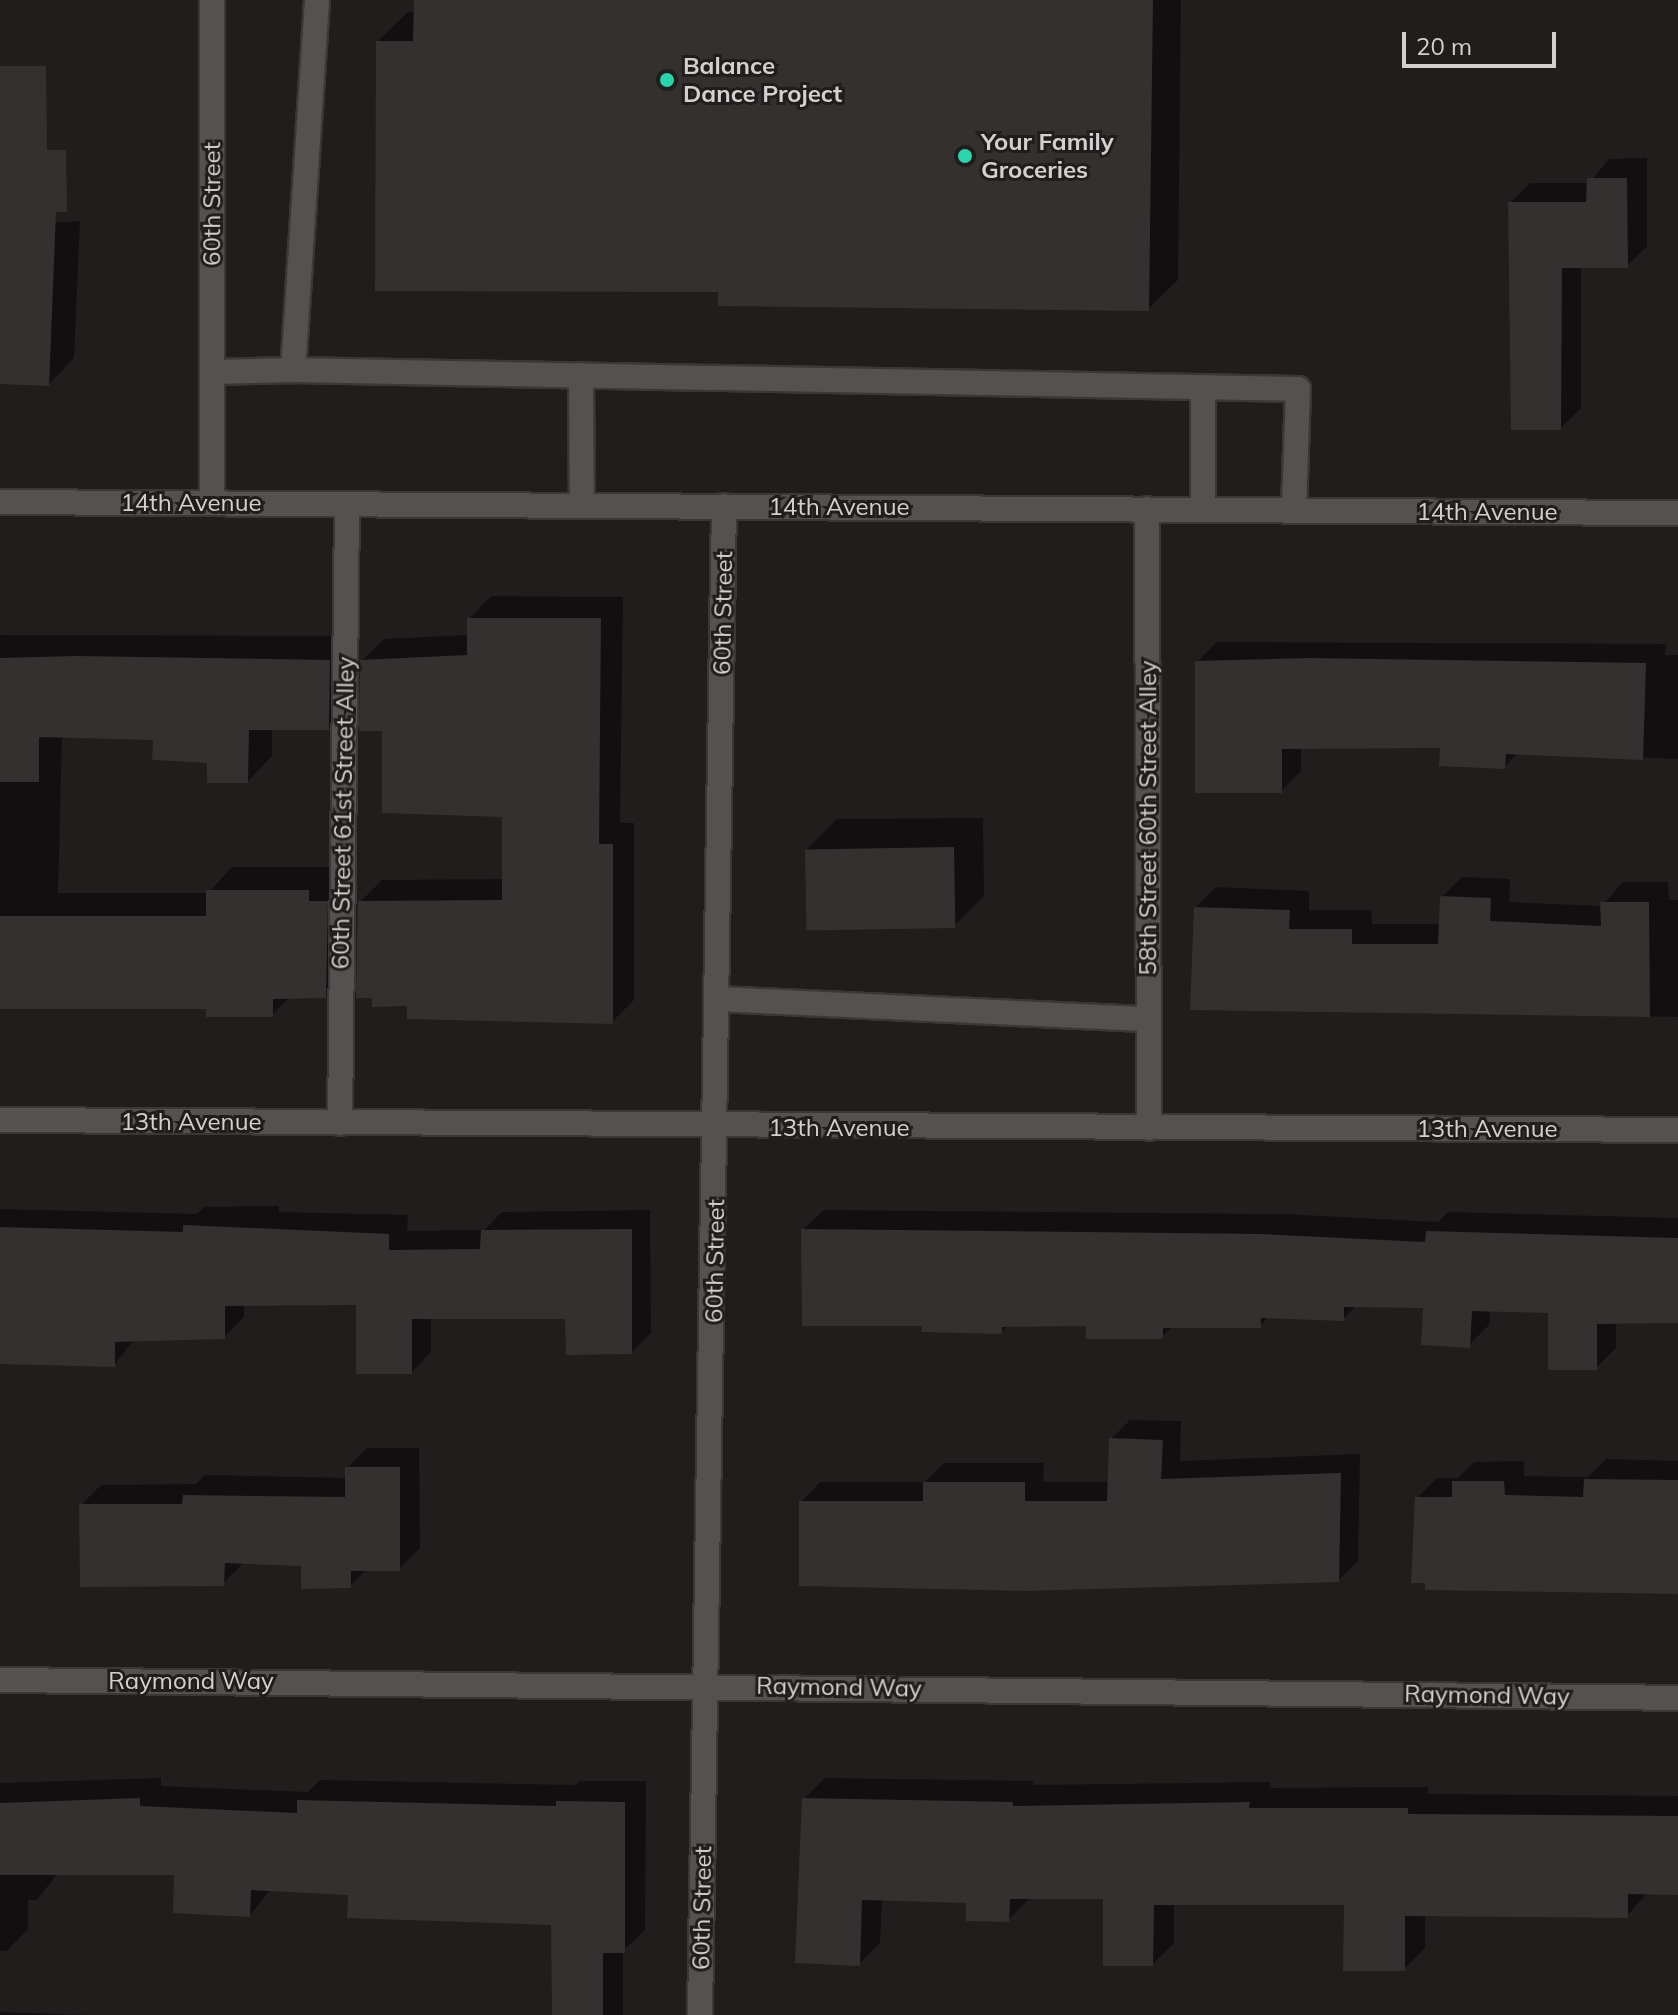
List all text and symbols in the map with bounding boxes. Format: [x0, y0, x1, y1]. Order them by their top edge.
scale bar [1406, 16, 1560, 66]
text: 20 m [1416, 31, 1472, 61]
place label: Balance Dance Project [683, 52, 842, 108]
marker: Balance Dance Project [658, 71, 676, 89]
place label: Your Family Groceries [981, 128, 1114, 184]
street label: 60th Street [198, 142, 226, 266]
marker: Your Family Groceries [956, 147, 974, 165]
street label: 14th Avenue [120, 489, 262, 517]
street label: 14th Avenue [768, 493, 910, 521]
street label: 14th Avenue [1416, 498, 1558, 526]
street label: 60th Street [708, 551, 738, 675]
street label: 60th Street 61st Street Alley [326, 656, 360, 970]
street label: 58th Street 60th Street Alley [1134, 660, 1162, 976]
street label: 13th Avenue [120, 1108, 262, 1136]
street label: 13th Avenue [768, 1114, 910, 1142]
street label: 13th Avenue [1416, 1115, 1558, 1143]
street label: 60th Street [700, 1199, 730, 1323]
street label: Raymond Way [108, 1667, 274, 1695]
street label: Raymond Way [756, 1671, 922, 1703]
street label: Raymond Way [1404, 1679, 1570, 1711]
street label: 60th Street [687, 1846, 717, 1970]

